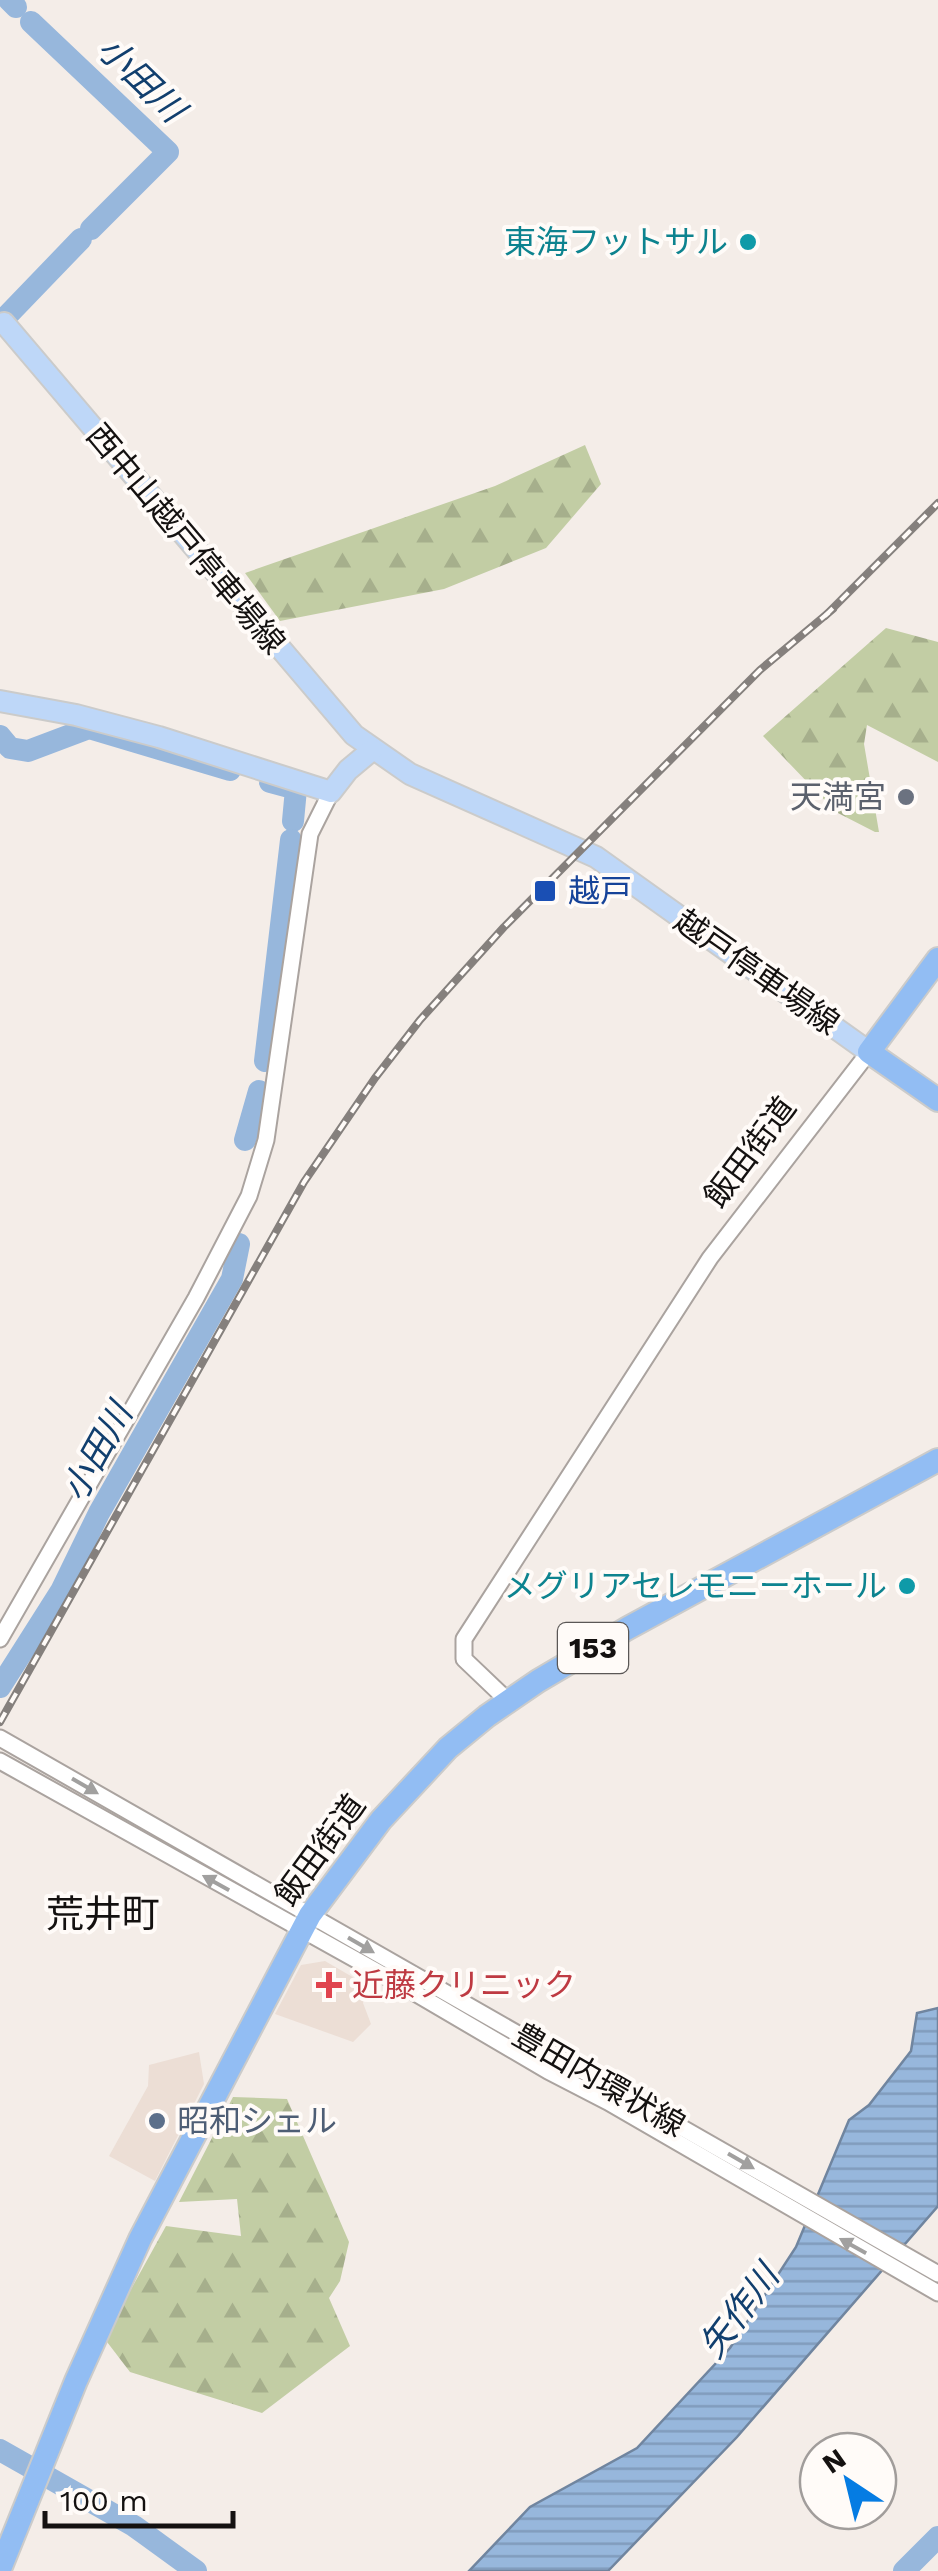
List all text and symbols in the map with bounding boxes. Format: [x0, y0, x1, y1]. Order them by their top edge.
water label: 小田川 [89, 27, 196, 133]
place label: 東海フットサル [504, 223, 728, 261]
marker: 東海フットサル [737, 231, 759, 253]
street label: 西中山越戸停車場線 [79, 416, 293, 662]
place label: 天満宮 [790, 778, 886, 816]
marker: 天満宮 [895, 786, 917, 808]
place label: 越戸 [568, 872, 632, 910]
marker: 越戸 [532, 878, 558, 904]
street label: 越戸停車場線 [667, 901, 847, 1043]
street label: 飯田街道 [696, 1089, 804, 1215]
water label: 小田川 [53, 1392, 143, 1508]
place label: メグリアセレモニーホール [504, 1567, 887, 1605]
marker: メグリアセレモニーホール [896, 1575, 918, 1597]
road number: 153 [558, 1623, 628, 1673]
one-way arrow [70, 1777, 99, 1794]
street label: 飯田街道 [267, 1787, 373, 1913]
one-way arrow [202, 1874, 231, 1891]
district label: 荒井町 [46, 1892, 160, 1936]
one-way arrow [347, 1936, 375, 1953]
place label: 近藤クリニック [352, 1966, 576, 2004]
marker: 近藤クリニック [316, 1972, 342, 1998]
street label: 豊田内環状線 [506, 2016, 692, 2144]
place label: 昭和シェル [177, 2102, 337, 2140]
marker: 昭和シェル [146, 2110, 168, 2132]
one-way arrow [726, 2153, 755, 2170]
one-way arrow [838, 2237, 867, 2254]
water label: 矢作川 [691, 2253, 790, 2366]
north arrow [798, 2431, 898, 2531]
text: N [816, 2441, 852, 2480]
scale bar [45, 2466, 232, 2528]
text: 100 m [60, 2483, 148, 2518]

